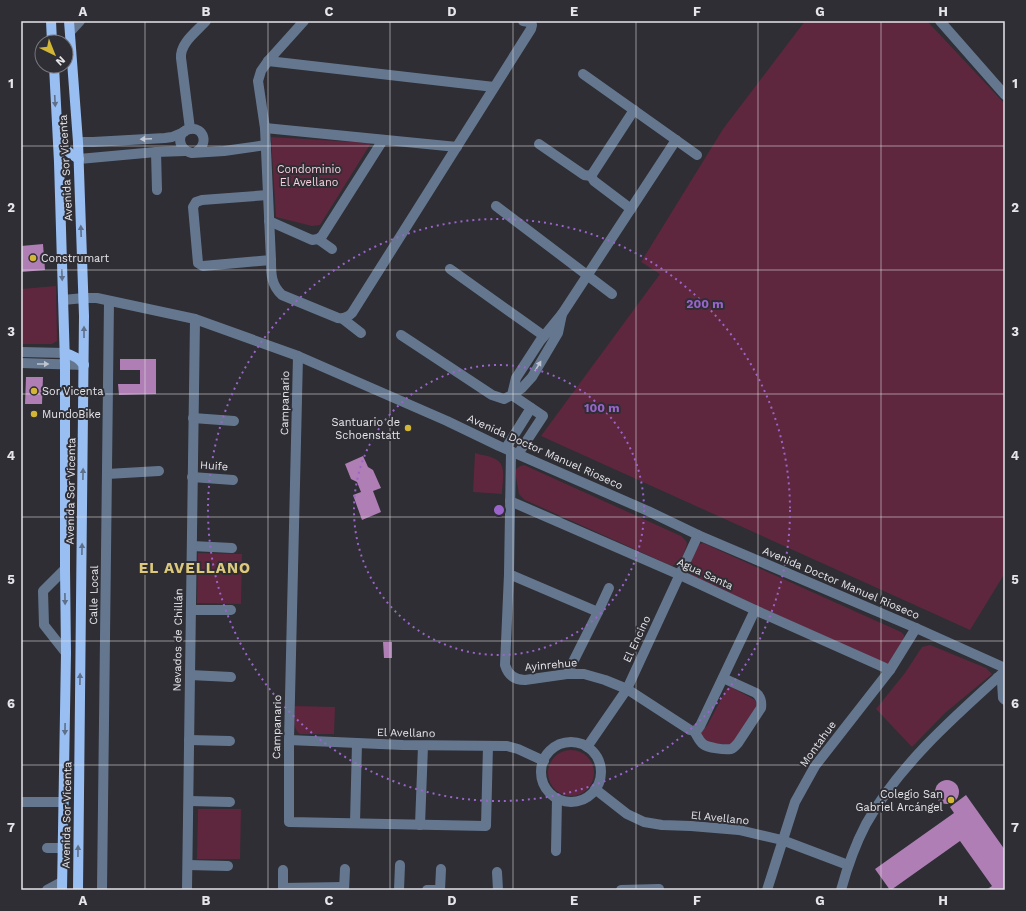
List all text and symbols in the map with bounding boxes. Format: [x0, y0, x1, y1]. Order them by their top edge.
text: A [79, 4, 88, 19]
text: B [202, 4, 211, 19]
text: C [325, 4, 334, 19]
text: D [447, 4, 457, 19]
text: E [570, 4, 578, 19]
text: F [693, 4, 701, 19]
text: G [815, 4, 825, 19]
text: H [938, 4, 948, 19]
north arrow [34, 34, 74, 74]
text: N [53, 53, 68, 68]
text: 1 [8, 76, 14, 91]
text: 1 [1012, 76, 1018, 91]
one-way arrow [52, 95, 59, 107]
street label: Avenida Sor Vicenta [57, 114, 75, 222]
one-way arrow [140, 136, 152, 143]
park label: Condominio El Avellano [277, 163, 341, 189]
text: 2 [7, 200, 15, 215]
text: 2 [1011, 200, 1019, 215]
one-way arrow [78, 224, 84, 237]
place label: Construmart [41, 252, 110, 265]
marker: Construmart [28, 253, 38, 263]
one-way arrow [59, 269, 65, 282]
text: 200 m [686, 297, 724, 311]
text: 3 [7, 324, 15, 339]
text: 3 [1011, 324, 1019, 339]
one-way arrow [81, 325, 87, 338]
one-way arrow [535, 360, 542, 372]
one-way arrow [37, 361, 50, 367]
street label: Campanario [278, 371, 292, 435]
place label: Sor Vicenta [42, 385, 103, 398]
marker: Sor Vicenta [29, 386, 39, 396]
text: 100 m [584, 401, 620, 415]
place label: MundoBike [42, 408, 101, 421]
marker: MundoBike [29, 409, 39, 419]
street label: Avenida Doctor Manuel Rioseco [465, 412, 625, 492]
place label: Santuario de Schoenstatt [331, 416, 400, 442]
marker: Santuario de Schoenstatt [403, 423, 413, 433]
street label: Avenida Sor Vicenta [64, 438, 78, 544]
text: 4 [7, 448, 16, 463]
text: 4 [1011, 448, 1020, 463]
street label: Huife [199, 459, 229, 473]
one-way arrow [80, 467, 86, 480]
centre of rings [492, 503, 506, 517]
one-way arrow [79, 542, 85, 555]
street label: Avenida Doctor Manuel Rioseco [761, 544, 921, 622]
street label: Agua Santa [675, 555, 735, 593]
district label: EL AVELLANO [139, 559, 251, 577]
street label: Calle Local [87, 565, 101, 625]
text: 5 [7, 572, 15, 587]
text: 5 [1011, 572, 1019, 587]
street label: Nevados de Chillán [171, 588, 185, 692]
one-way arrow [62, 593, 68, 606]
street label: El Encino [621, 614, 653, 664]
street label: Ayinrehue [524, 656, 578, 674]
one-way arrow [77, 673, 84, 685]
street label: Campanario [270, 695, 284, 759]
text: 6 [7, 696, 15, 711]
text: 6 [1011, 696, 1019, 711]
street label: Montahue [797, 719, 839, 769]
one-way arrow [62, 723, 68, 736]
street label: El Avellano [377, 726, 435, 740]
street label: Avenida Sor Vicenta [60, 762, 74, 868]
place label: Colegio San Gabriel Arcángel [856, 788, 944, 814]
marker: Colegio San Gabriel Arcángel [946, 795, 956, 805]
street label: El Avellano [690, 808, 750, 828]
text: 7 [7, 820, 15, 835]
text: 7 [1011, 820, 1019, 835]
one-way arrow [75, 844, 81, 857]
text: A [79, 893, 88, 908]
text: B [202, 893, 211, 908]
text: C [325, 893, 334, 908]
text: D [447, 893, 457, 908]
text: E [570, 893, 578, 908]
text: F [693, 893, 701, 908]
text: G [815, 893, 825, 908]
text: H [938, 893, 948, 908]

